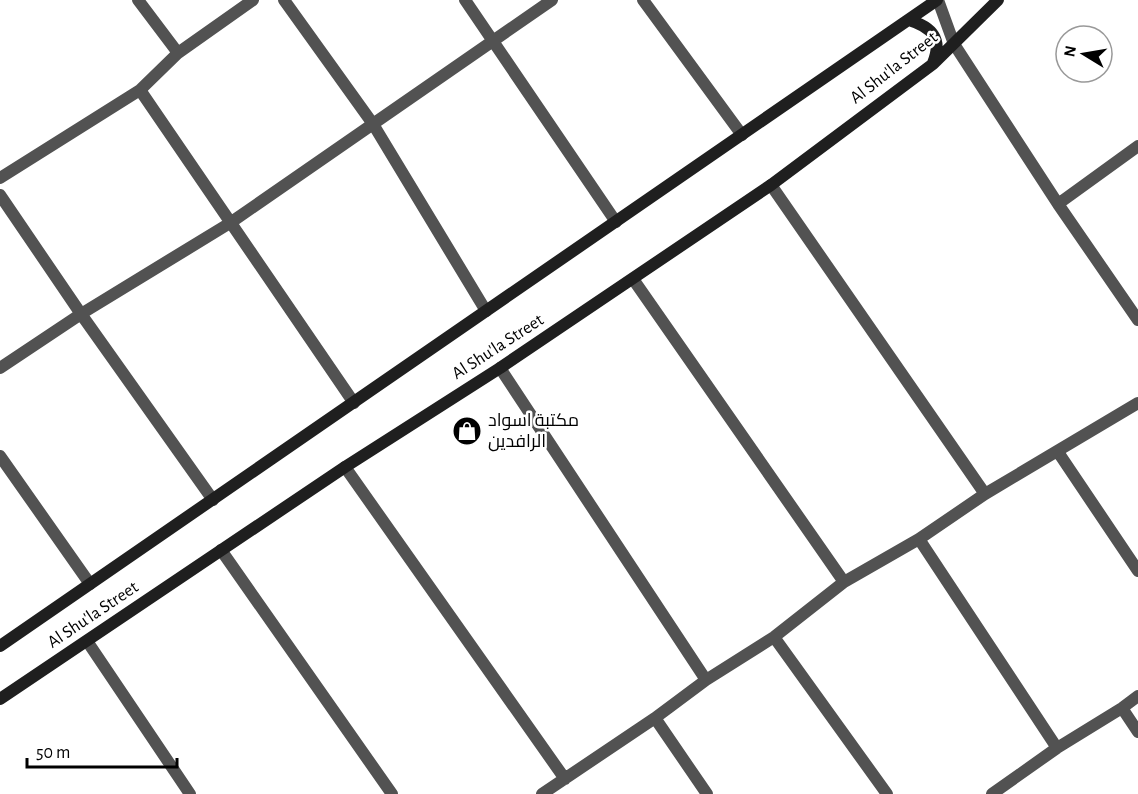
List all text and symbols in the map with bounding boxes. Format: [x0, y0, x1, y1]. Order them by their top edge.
north arrow [1054, 24, 1114, 84]
street label: Al Shu'la Street [847, 28, 941, 108]
text: N [1061, 44, 1079, 58]
street label: Al Shu'la Street [449, 311, 547, 383]
place label: مكتبة اسواد الرافدين [488, 412, 579, 452]
shop icon: مكتبة اسواد الرافدين [451, 415, 483, 447]
street label: Al Shu'la Street [44, 578, 142, 652]
scale bar [27, 731, 177, 769]
text: 50 m [36, 744, 70, 762]

